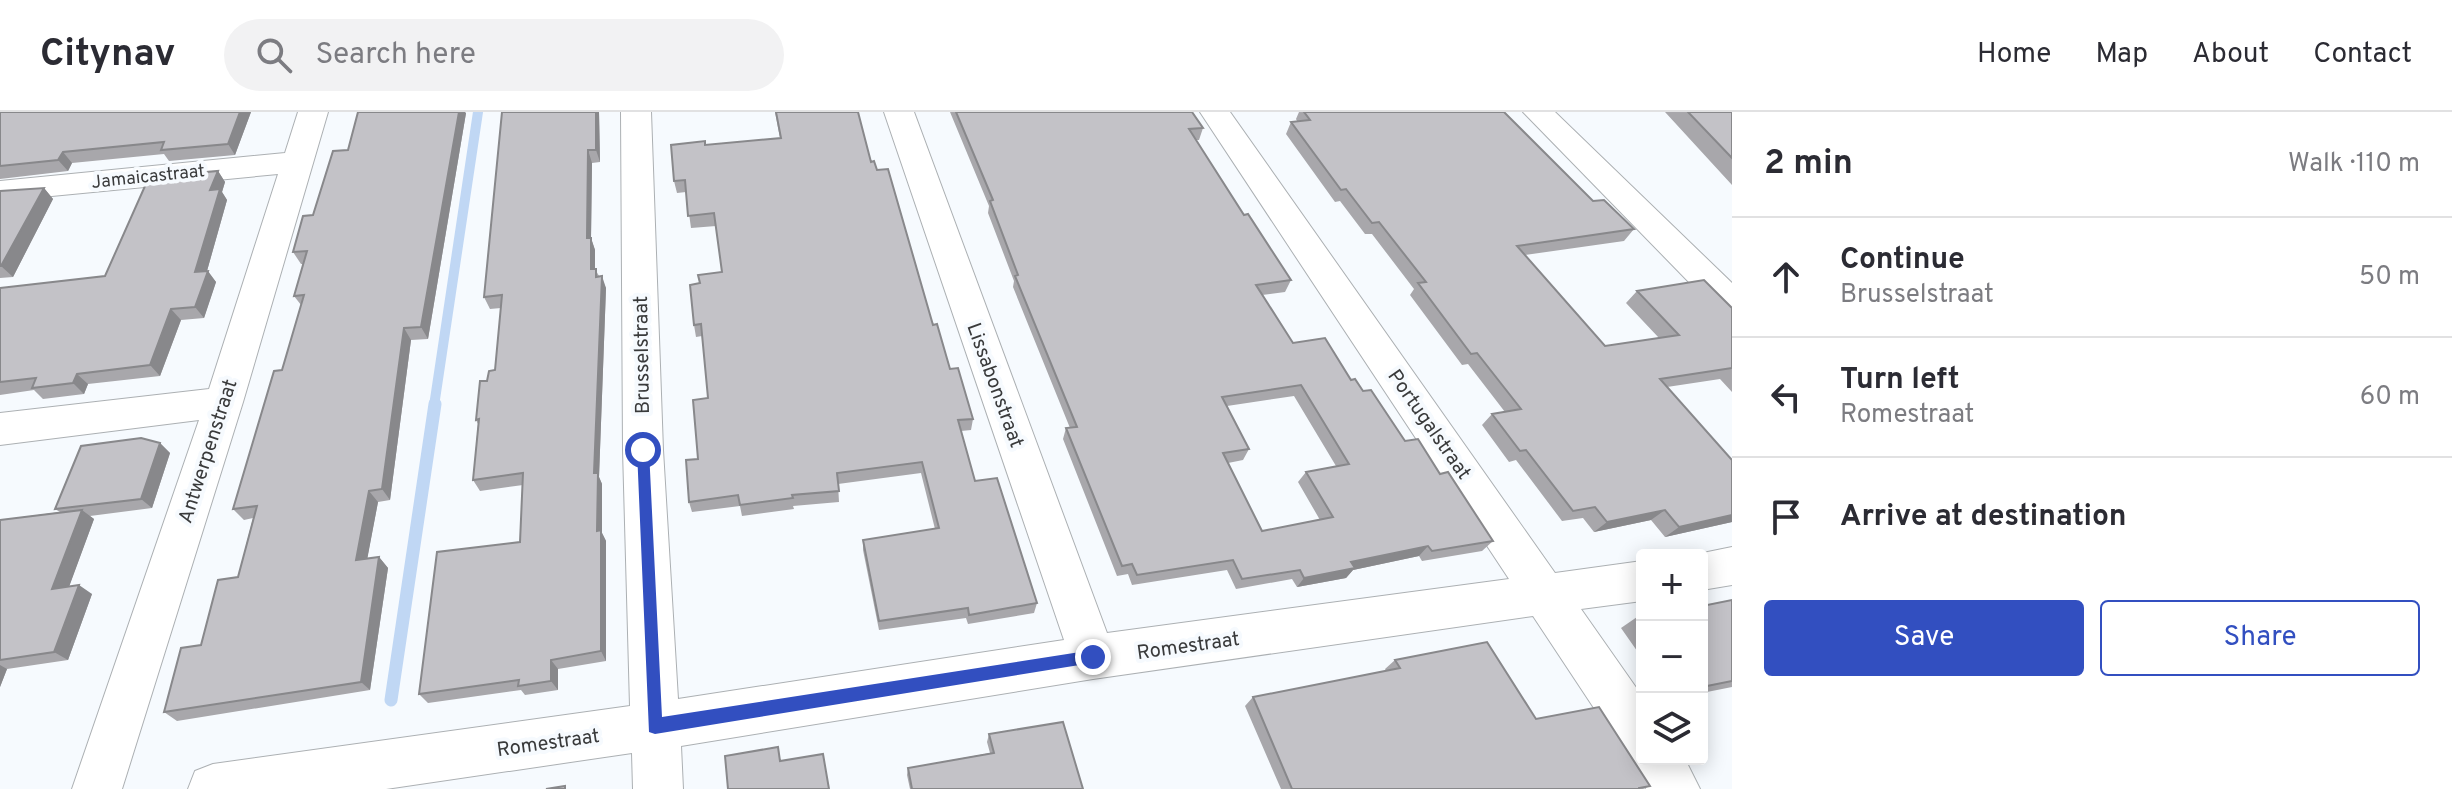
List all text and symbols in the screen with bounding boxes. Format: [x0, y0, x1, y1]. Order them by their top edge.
search box [224, 19, 784, 91]
text: Citynav [40, 31, 176, 80]
icon: search [252, 33, 296, 77]
text: Search here [316, 37, 476, 74]
text: Home [1977, 37, 2051, 73]
text: Map [2095, 37, 2148, 73]
text: About [2192, 37, 2269, 73]
text: Contact [2313, 37, 2412, 73]
text: 2 min [1764, 143, 1853, 186]
text: Walk · 110 m [2288, 148, 2420, 181]
street label: Jamaicastraat [90, 160, 206, 195]
text: Continue [1840, 242, 1965, 279]
icon: ahead [1764, 255, 1808, 299]
text: 50 m [2359, 261, 2420, 294]
text: Brusselstraat [1840, 279, 1994, 312]
street label: Brusselstraat [629, 296, 657, 414]
street label: Lissabonstraat [960, 320, 1029, 452]
text: Turn left [1840, 362, 1960, 399]
street label: Portugalstraat [1381, 365, 1476, 485]
icon: left [1764, 375, 1808, 419]
street label: Antwerpenstraat [173, 376, 244, 527]
text: 60 m [2360, 381, 2420, 414]
text: Romestraat [1840, 399, 1974, 432]
route start [625, 432, 661, 468]
icon: arrive [1764, 495, 1808, 539]
text: Arrive at destination [1840, 499, 2126, 536]
map controls [1636, 549, 1708, 765]
button: + [1636, 549, 1708, 621]
button: Save [1764, 600, 2084, 676]
button: Share [2100, 600, 2420, 676]
button: − [1636, 621, 1708, 693]
street label: Romestraat [1135, 627, 1241, 667]
route end [1075, 639, 1111, 675]
button: layers [1636, 693, 1708, 765]
street label: Romestraat [495, 724, 601, 764]

